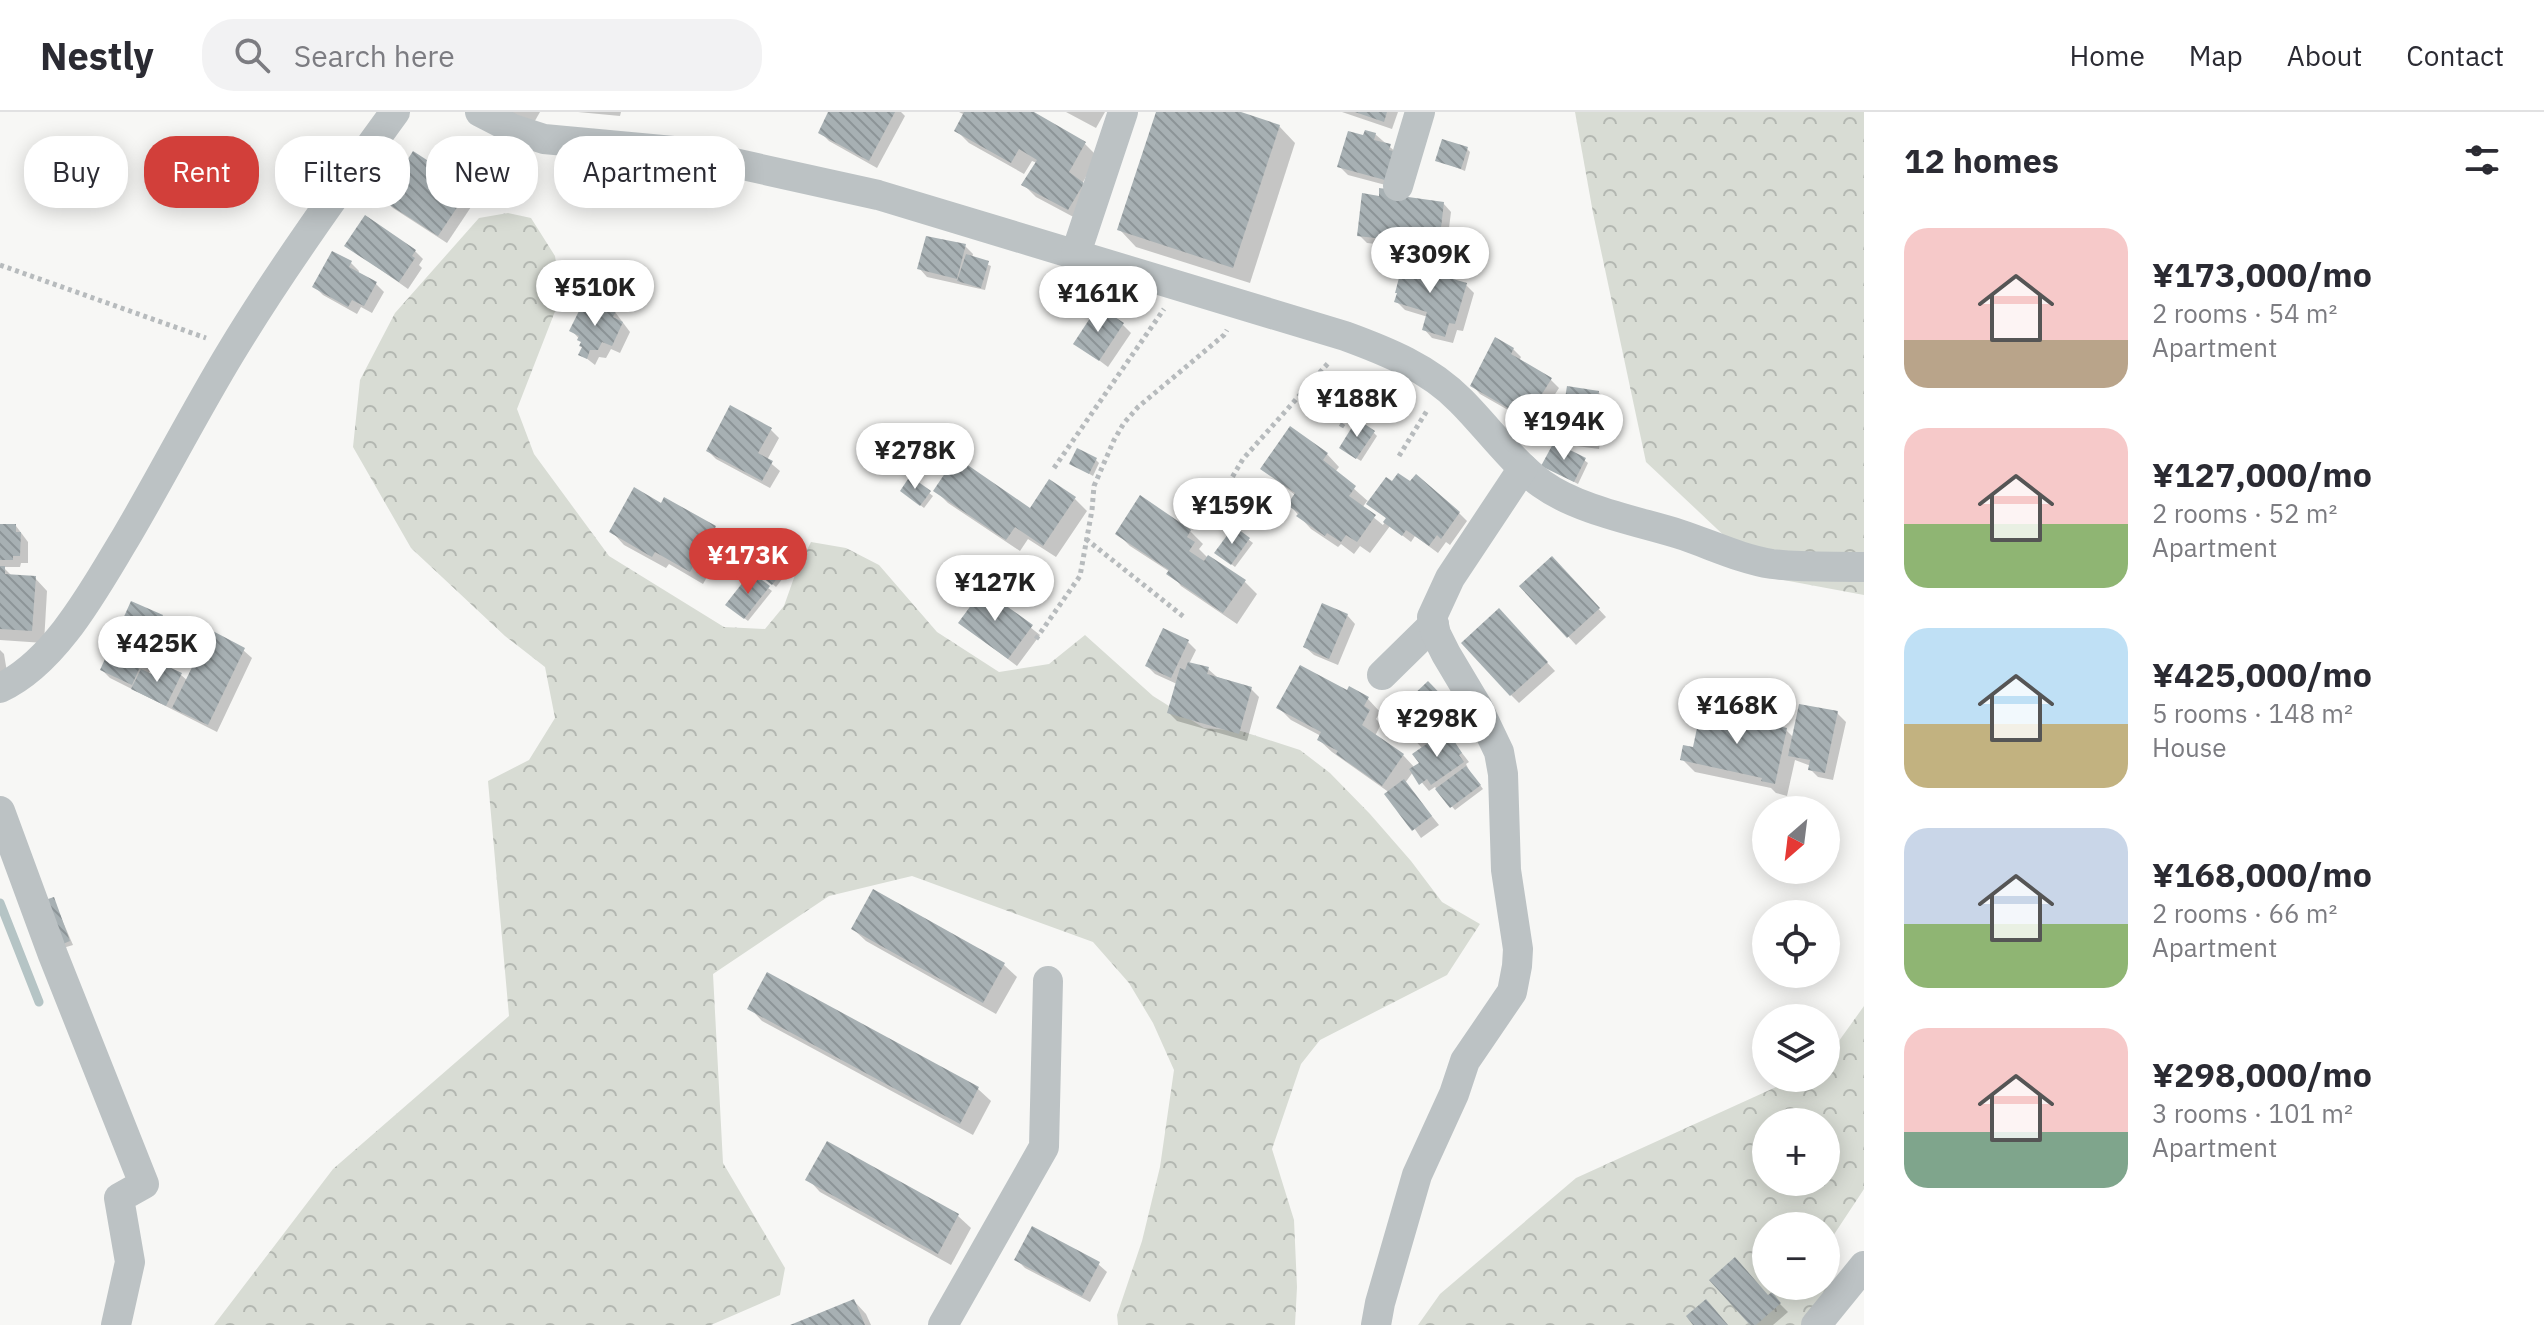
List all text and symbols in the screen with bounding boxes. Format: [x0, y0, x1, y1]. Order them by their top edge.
search box [202, 19, 762, 91]
text: Nestly [40, 31, 154, 80]
icon: search [230, 33, 274, 77]
text: Search here [294, 36, 455, 75]
text: Home [2069, 37, 2145, 74]
text: Map [2189, 37, 2243, 74]
text: About [2287, 37, 2362, 74]
text: Contact [2406, 37, 2504, 74]
chip: Buy [24, 136, 128, 208]
chip: Rent [144, 136, 259, 208]
chip: Filters [275, 136, 410, 208]
chip: New [426, 136, 538, 208]
chip: Apartment [554, 136, 745, 208]
text: 12 homes [1904, 138, 2059, 182]
icon: filters [2460, 138, 2504, 182]
pin: ¥309K [1374, 227, 1486, 295]
text: ¥309K [1389, 236, 1471, 270]
text: ¥173,000/mo [2152, 252, 2372, 296]
pin: ¥510K [539, 260, 651, 328]
icon: home [1968, 260, 2064, 356]
pin: ¥161K [1042, 266, 1154, 334]
text: ¥510K [554, 269, 636, 303]
text: ¥161K [1057, 275, 1139, 309]
text: 2 rooms · 54 m² [2152, 296, 2337, 330]
text: Apartment [2152, 330, 2277, 364]
pin: ¥188K [1301, 371, 1413, 439]
text: ¥188K [1316, 380, 1398, 414]
pin: ¥194K [1508, 394, 1620, 462]
text: ¥194K [1523, 403, 1605, 437]
pin: ¥278K [859, 423, 971, 491]
text: ¥278K [874, 432, 956, 466]
text: ¥127,000/mo [2152, 452, 2372, 496]
icon: home [1968, 460, 2064, 556]
pin: ¥159K [1176, 478, 1288, 546]
text: ¥159K [1191, 487, 1273, 521]
text: 2 rooms · 52 m² [2152, 496, 2337, 530]
pin: ¥173K [692, 528, 804, 596]
text: Apartment [2152, 530, 2277, 564]
text: ¥173K [707, 537, 789, 571]
pin: ¥127K [939, 555, 1051, 623]
text: ¥127K [954, 564, 1036, 598]
pin: ¥425K [101, 616, 213, 684]
text: ¥425K [116, 625, 198, 659]
text: ¥425,000/mo [2152, 652, 2372, 696]
icon: home [1968, 660, 2064, 756]
pin: ¥168K [1681, 678, 1793, 746]
text: ¥168K [1696, 687, 1778, 721]
pin: ¥298K [1381, 691, 1493, 759]
text: 5 rooms · 148 m² [2152, 696, 2353, 730]
text: ¥298K [1396, 700, 1478, 734]
text: House [2152, 730, 2227, 764]
north arrow [1752, 796, 1840, 884]
map controls [1752, 796, 1840, 1300]
text: ¥168,000/mo [2152, 852, 2372, 896]
icon: home [1968, 860, 2064, 956]
text: 2 rooms · 66 m² [2152, 896, 2337, 930]
button: locate [1752, 900, 1840, 988]
text: Apartment [2152, 930, 2277, 964]
button: layers [1752, 1004, 1840, 1092]
text: ¥298,000/mo [2152, 1052, 2372, 1096]
icon: home [1968, 1060, 2064, 1156]
text: 3 rooms · 101 m² [2152, 1096, 2353, 1130]
button: + [1752, 1108, 1840, 1196]
text: Apartment [2152, 1130, 2277, 1164]
button: − [1752, 1212, 1840, 1300]

